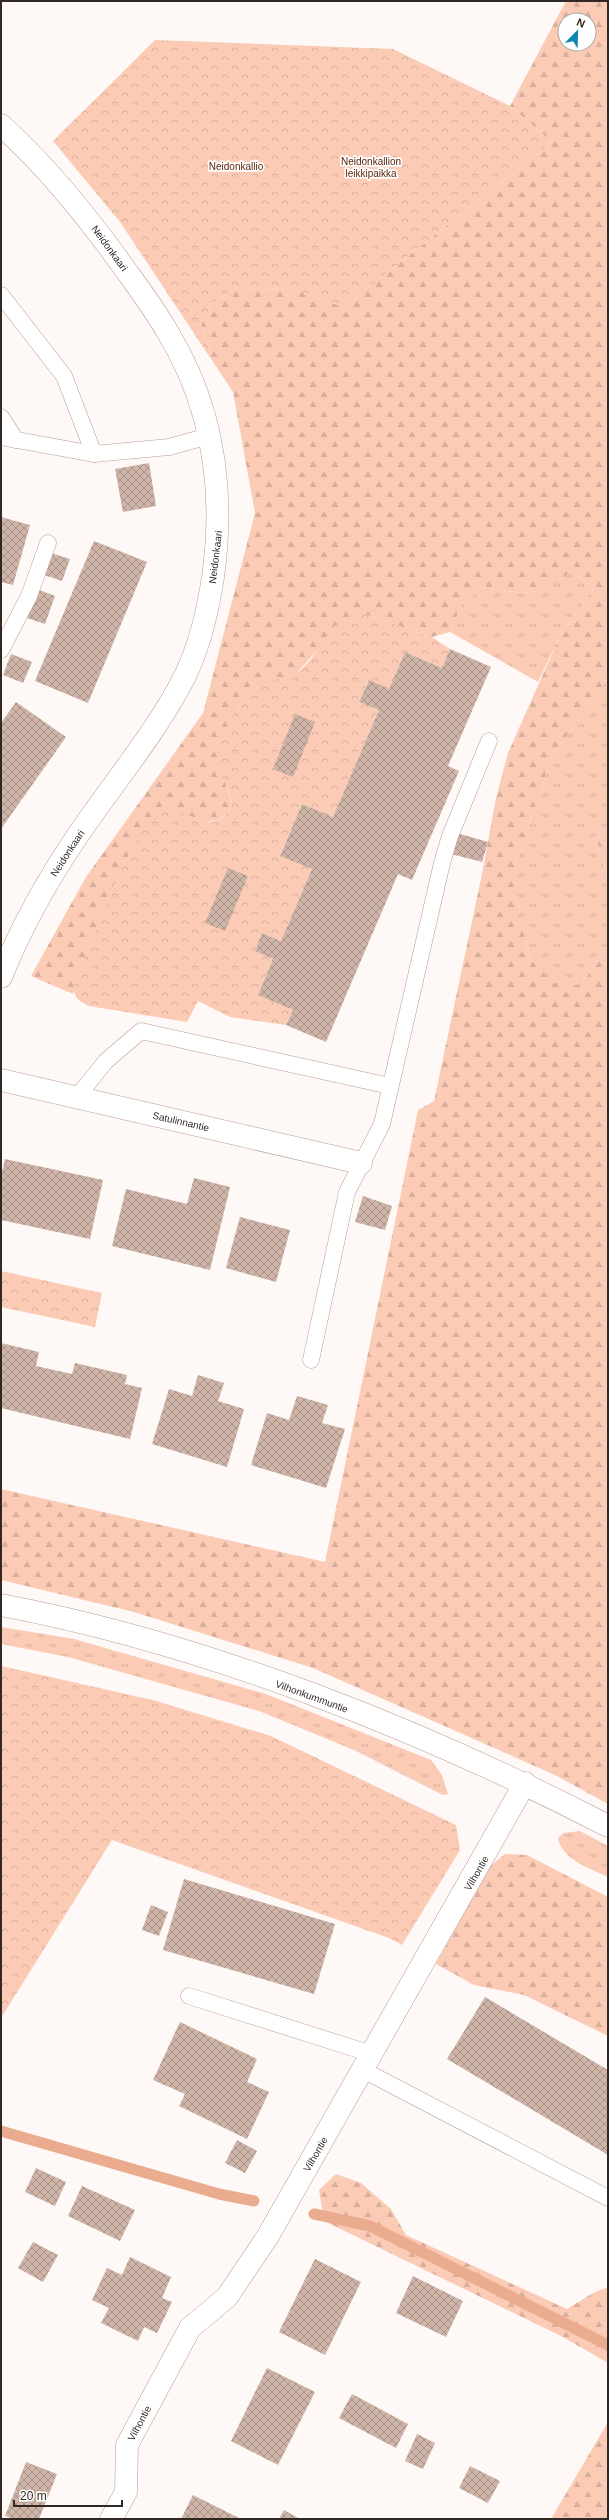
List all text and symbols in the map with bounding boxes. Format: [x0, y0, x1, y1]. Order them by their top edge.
north arrow [557, 12, 597, 52]
text: N [575, 16, 587, 30]
park label: Neidonkallion leikkipaikka [341, 156, 401, 179]
park label: Neidonkallio [209, 161, 264, 172]
street label: Neidonkaari [89, 223, 130, 273]
street label: Neidonkaari [207, 530, 224, 584]
street label: Neidonkaari [48, 828, 87, 879]
street label: Satulinnantie [151, 1110, 211, 1133]
street label: Vilhonkummuntie [274, 1678, 350, 1715]
street label: Vilhontie [462, 1854, 491, 1893]
street label: Vilhontie [301, 2135, 330, 2174]
street label: Vilhontie [126, 2403, 153, 2443]
scale bar [14, 2482, 122, 2508]
text: 20 m [20, 2489, 47, 2503]

